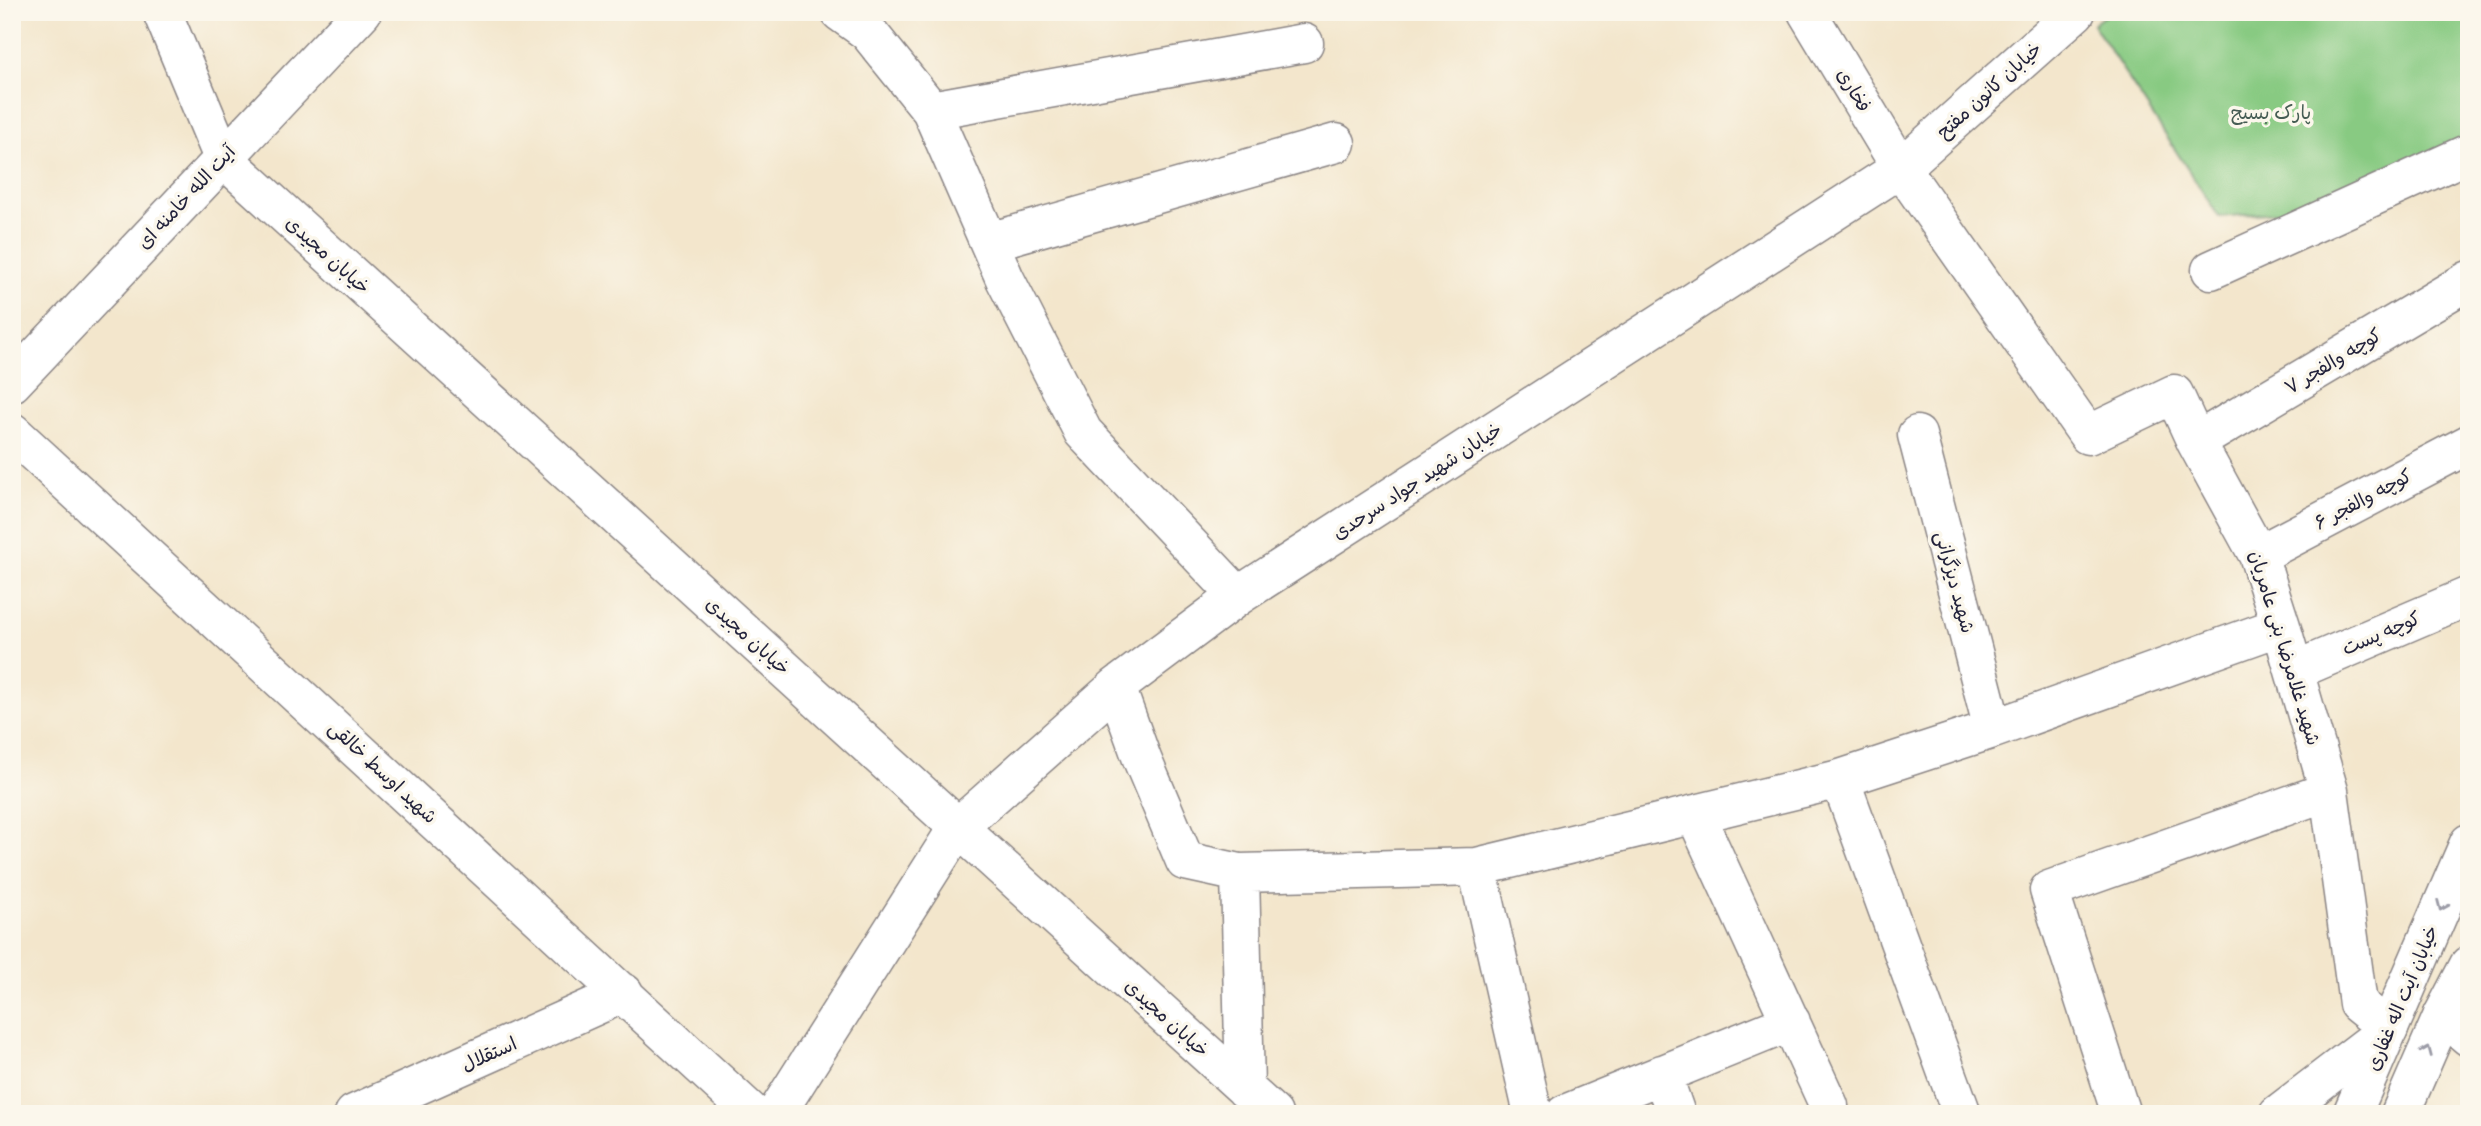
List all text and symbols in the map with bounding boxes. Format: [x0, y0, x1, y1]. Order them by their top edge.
street label: خیابان کانون مفتح [1928, 33, 2050, 147]
street label: فخاری [1828, 61, 1880, 119]
park label: پارک بسیج [2231, 96, 2311, 129]
street label: آیت الله خامنه ای [128, 136, 245, 257]
street label: خیابان مجیدی [278, 208, 378, 302]
street label: کوچه والفجر ۷ [2278, 319, 2388, 403]
street label: خیابان شهید جواد سرحدی [1325, 413, 1509, 549]
street label: کوچه والفجر ۶ [2308, 459, 2418, 539]
street label: شهید دیزگرانی [1926, 527, 1984, 637]
street label: شهید غلامرضا بنی عامریان [2240, 546, 2330, 750]
street label: خیابان مجیدی [698, 589, 798, 683]
street label: کوچه پست [2336, 602, 2426, 664]
street label: شهید اوسط خالقی [321, 712, 445, 832]
one-way arrow [2436, 898, 2450, 911]
street label: خیابان آیت اله غفاری [2356, 920, 2448, 1076]
street label: خیابان مجیدی [1117, 971, 1217, 1065]
street label: استقلال [456, 1027, 522, 1081]
one-way arrow [2419, 1046, 2433, 1058]

